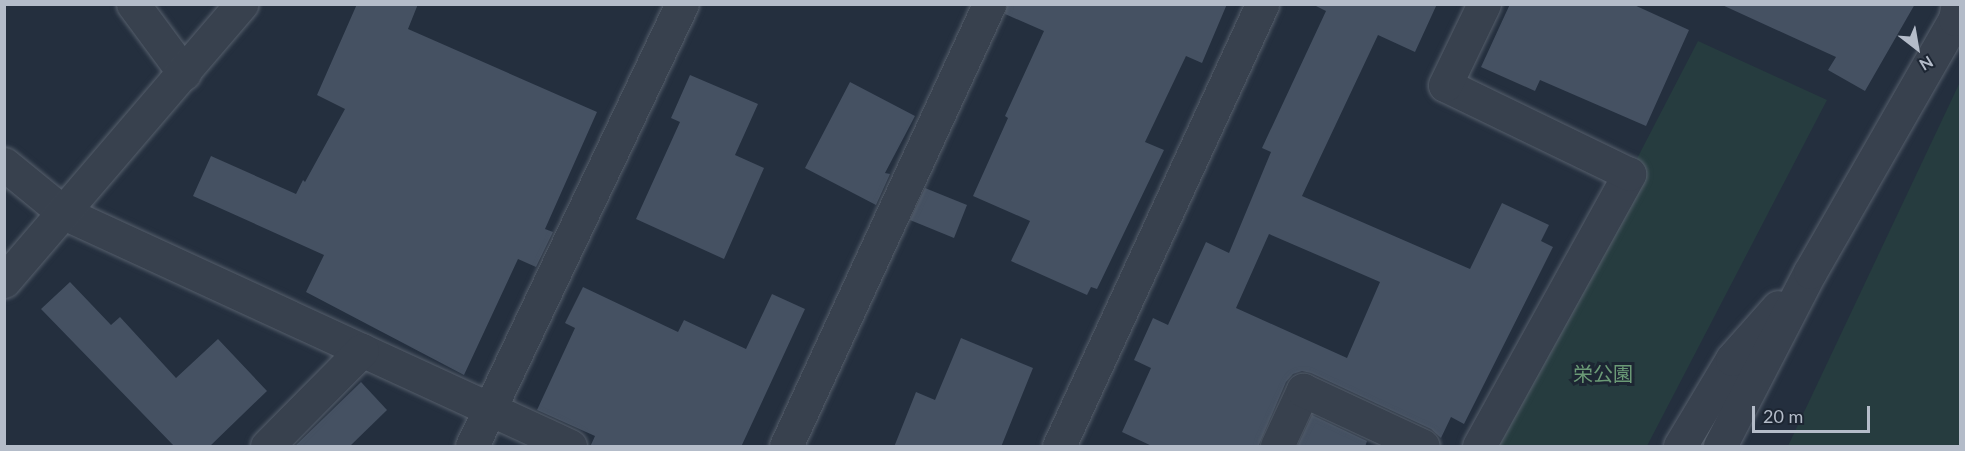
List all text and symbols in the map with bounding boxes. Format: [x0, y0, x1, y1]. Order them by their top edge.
north arrow [1887, 18, 1947, 78]
text: N [1916, 53, 1937, 75]
park label: 栄公園 [1573, 361, 1633, 385]
scale bar [1755, 394, 1874, 432]
text: 20 m [1763, 405, 1803, 427]

